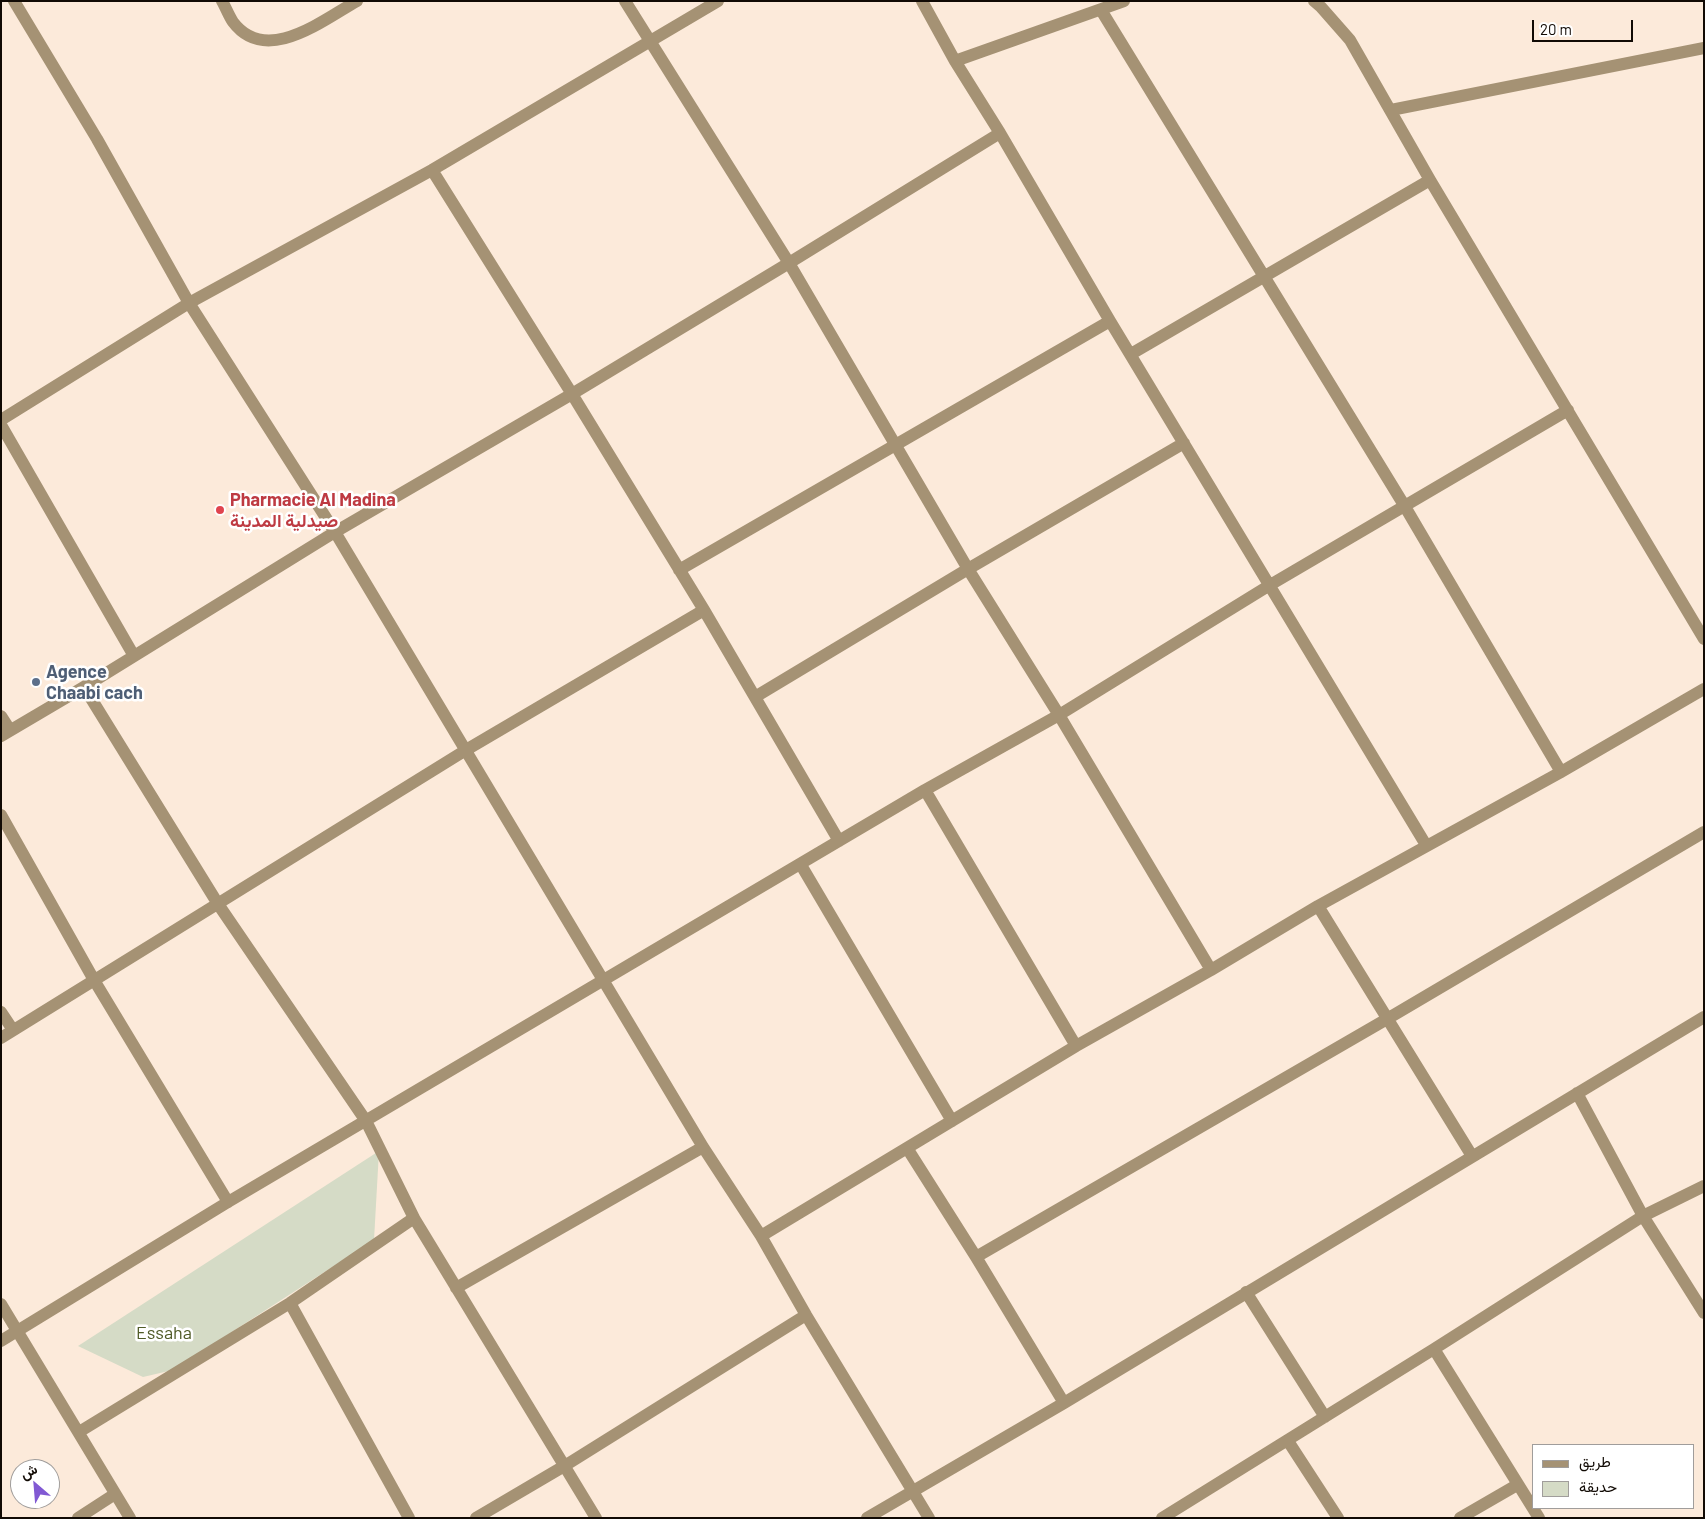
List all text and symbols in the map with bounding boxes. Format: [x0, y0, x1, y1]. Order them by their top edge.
scale bar [1535, 10, 1636, 42]
text: 20 m [1540, 20, 1572, 38]
place label: Pharmacie Al Madina صيدلية المدينة [230, 489, 396, 532]
marker: Pharmacie Al Madina صيدلية المدينة [214, 504, 226, 516]
place label: Agence Chaabi cach [46, 661, 143, 704]
marker: Agence Chaabi cach [30, 676, 42, 688]
park label: Essaha [136, 1322, 192, 1344]
legend [1532, 1444, 1695, 1509]
text: طريق [1579, 1452, 1611, 1470]
north arrow [10, 1459, 60, 1509]
text: ش [17, 1460, 40, 1482]
text: حديقة [1579, 1477, 1617, 1495]

